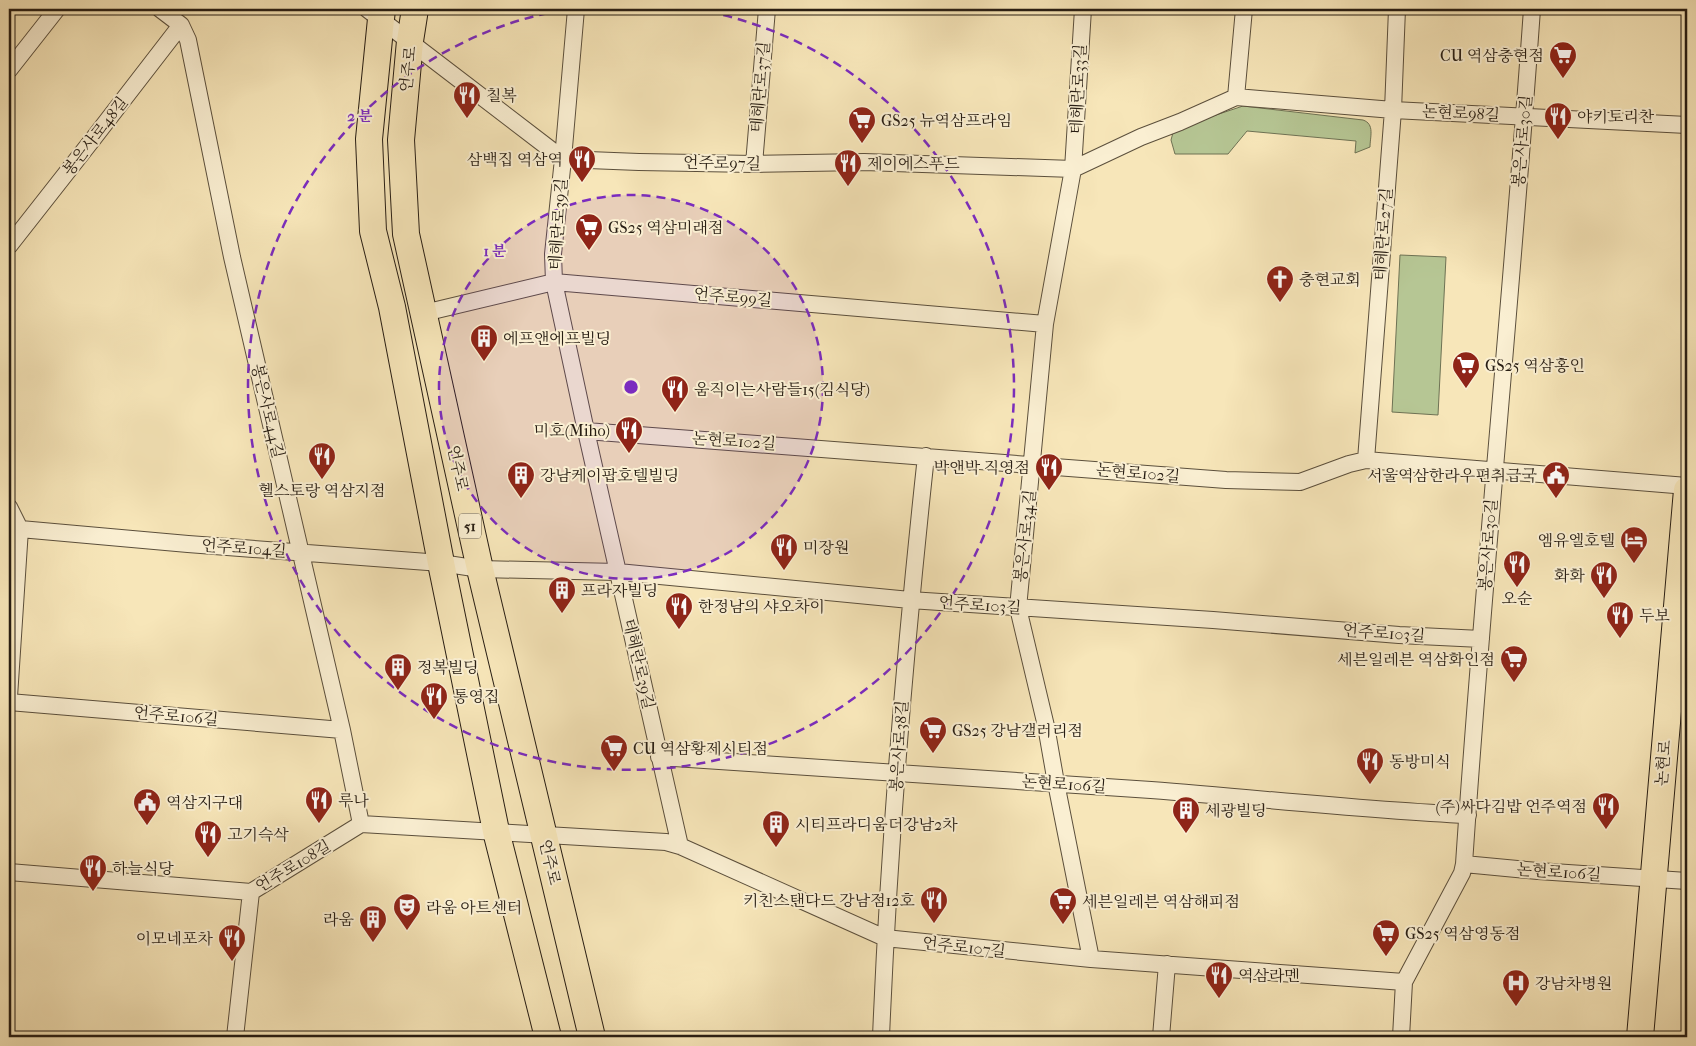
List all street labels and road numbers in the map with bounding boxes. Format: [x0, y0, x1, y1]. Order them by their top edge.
street label: 테헤란로37길 [747, 41, 773, 133]
street label: 테헤란로33길 [1066, 43, 1090, 135]
street label: 언주로 [396, 44, 420, 93]
street label: 봉은사로48길 [58, 93, 132, 179]
street label: 봉은사로30길 [1508, 94, 1536, 188]
street label: 논현로98길 [1421, 101, 1501, 125]
street label: 언주로97길 [683, 153, 761, 173]
street label: 테헤란로39길 [545, 177, 571, 271]
street label: 테헤란로27길 [1370, 187, 1396, 281]
street label: 언주로99길 [693, 284, 773, 310]
street label: 봉은사로44길 [248, 362, 288, 460]
street label: 논현로102길 [691, 429, 777, 453]
street label: 언주로 [444, 443, 472, 493]
street label: 논현로102길 [1095, 460, 1181, 486]
street label: 봉은사로34길 [1011, 489, 1039, 583]
street label: 봉은사로30길 [1475, 498, 1501, 592]
road number: 51 [459, 514, 481, 538]
street label: 언주로104길 [201, 536, 287, 560]
street label: 언주로103길 [938, 593, 1022, 617]
street label: 테헤란로39길 [619, 617, 659, 711]
street label: 언주로103길 [1342, 621, 1426, 645]
street label: 봉은사로38길 [886, 700, 912, 792]
street label: 언주로106길 [133, 703, 219, 729]
street label: 논현로 [1652, 739, 1675, 787]
street label: 논현로106길 [1021, 772, 1107, 796]
street label: 언주로108길 [252, 836, 334, 896]
street label: 언주로 [536, 837, 565, 887]
street label: 논현로106길 [1516, 860, 1602, 884]
street label: 언주로107길 [921, 933, 1007, 961]

